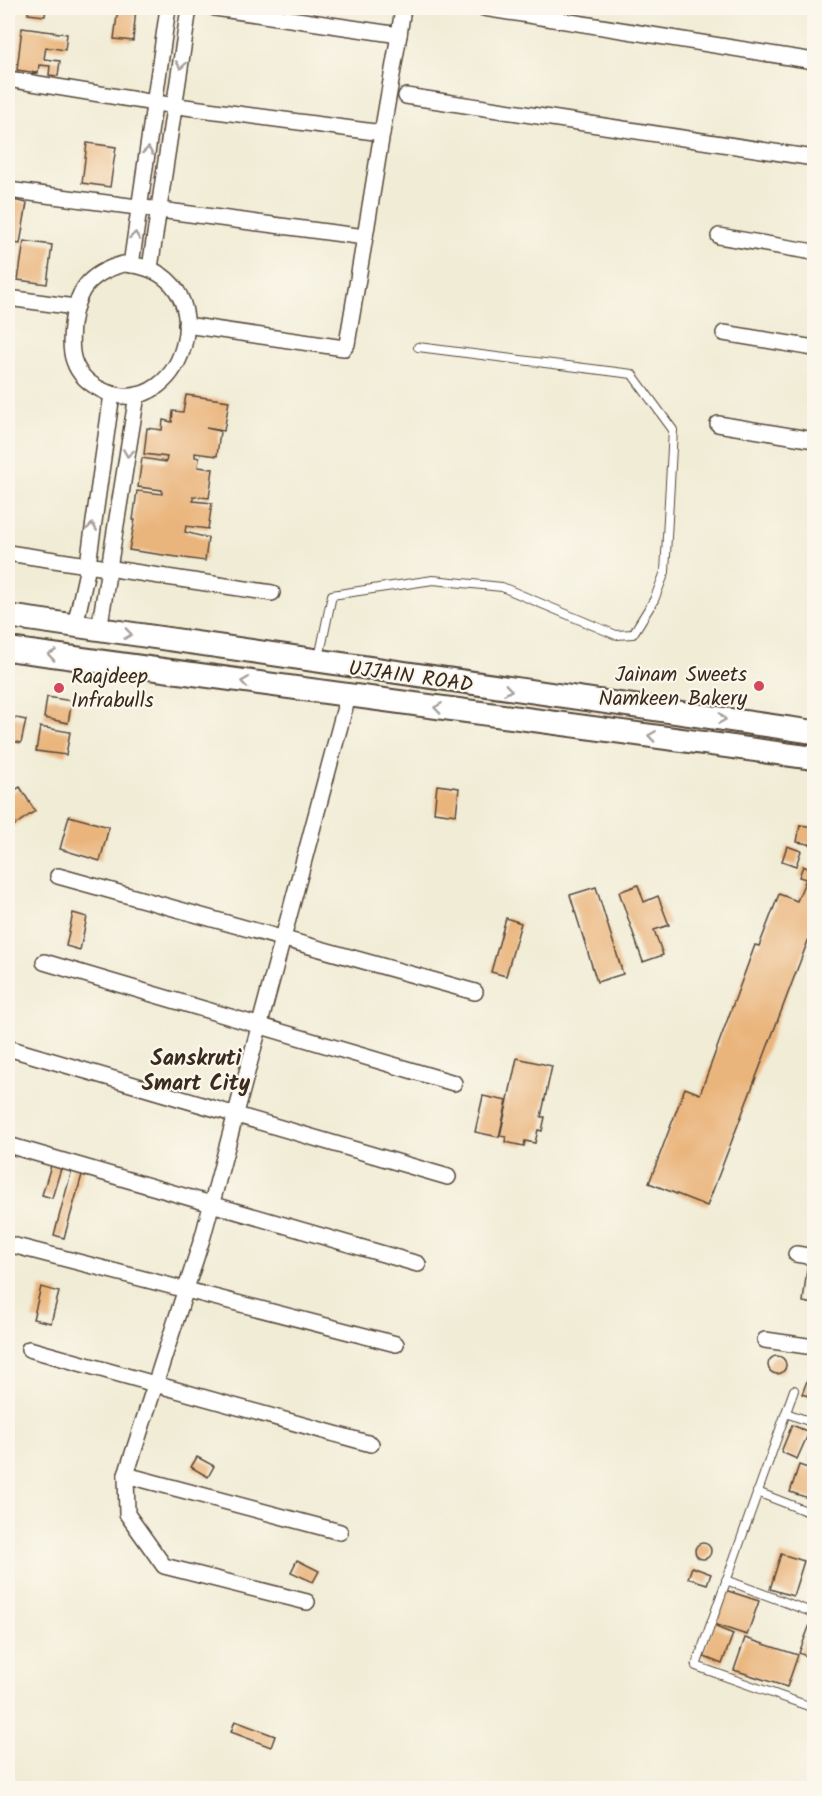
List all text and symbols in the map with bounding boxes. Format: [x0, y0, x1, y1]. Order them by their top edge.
one-way arrow [175, 61, 187, 70]
one-way arrow [141, 146, 153, 155]
one-way arrow [128, 232, 140, 241]
one-way arrow [122, 447, 135, 457]
one-way arrow [85, 523, 98, 532]
one-way arrow [123, 628, 132, 640]
one-way arrow [47, 650, 56, 662]
street label: UJJAIN ROAD [346, 652, 475, 703]
place label: Jainam Sweets Namkeen Bakery [599, 659, 747, 716]
place label: Raajdeep Infrabulls [71, 661, 154, 718]
one-way arrow [240, 676, 250, 688]
marker: Jainam Sweets Namkeen Bakery [752, 679, 766, 693]
marker: Raajdeep Infrabulls [52, 681, 66, 695]
one-way arrow [503, 683, 512, 695]
one-way arrow [434, 702, 443, 715]
one-way arrow [717, 713, 726, 725]
one-way arrow [648, 731, 657, 743]
district label: Sanskruti Smart City [142, 1042, 251, 1102]

